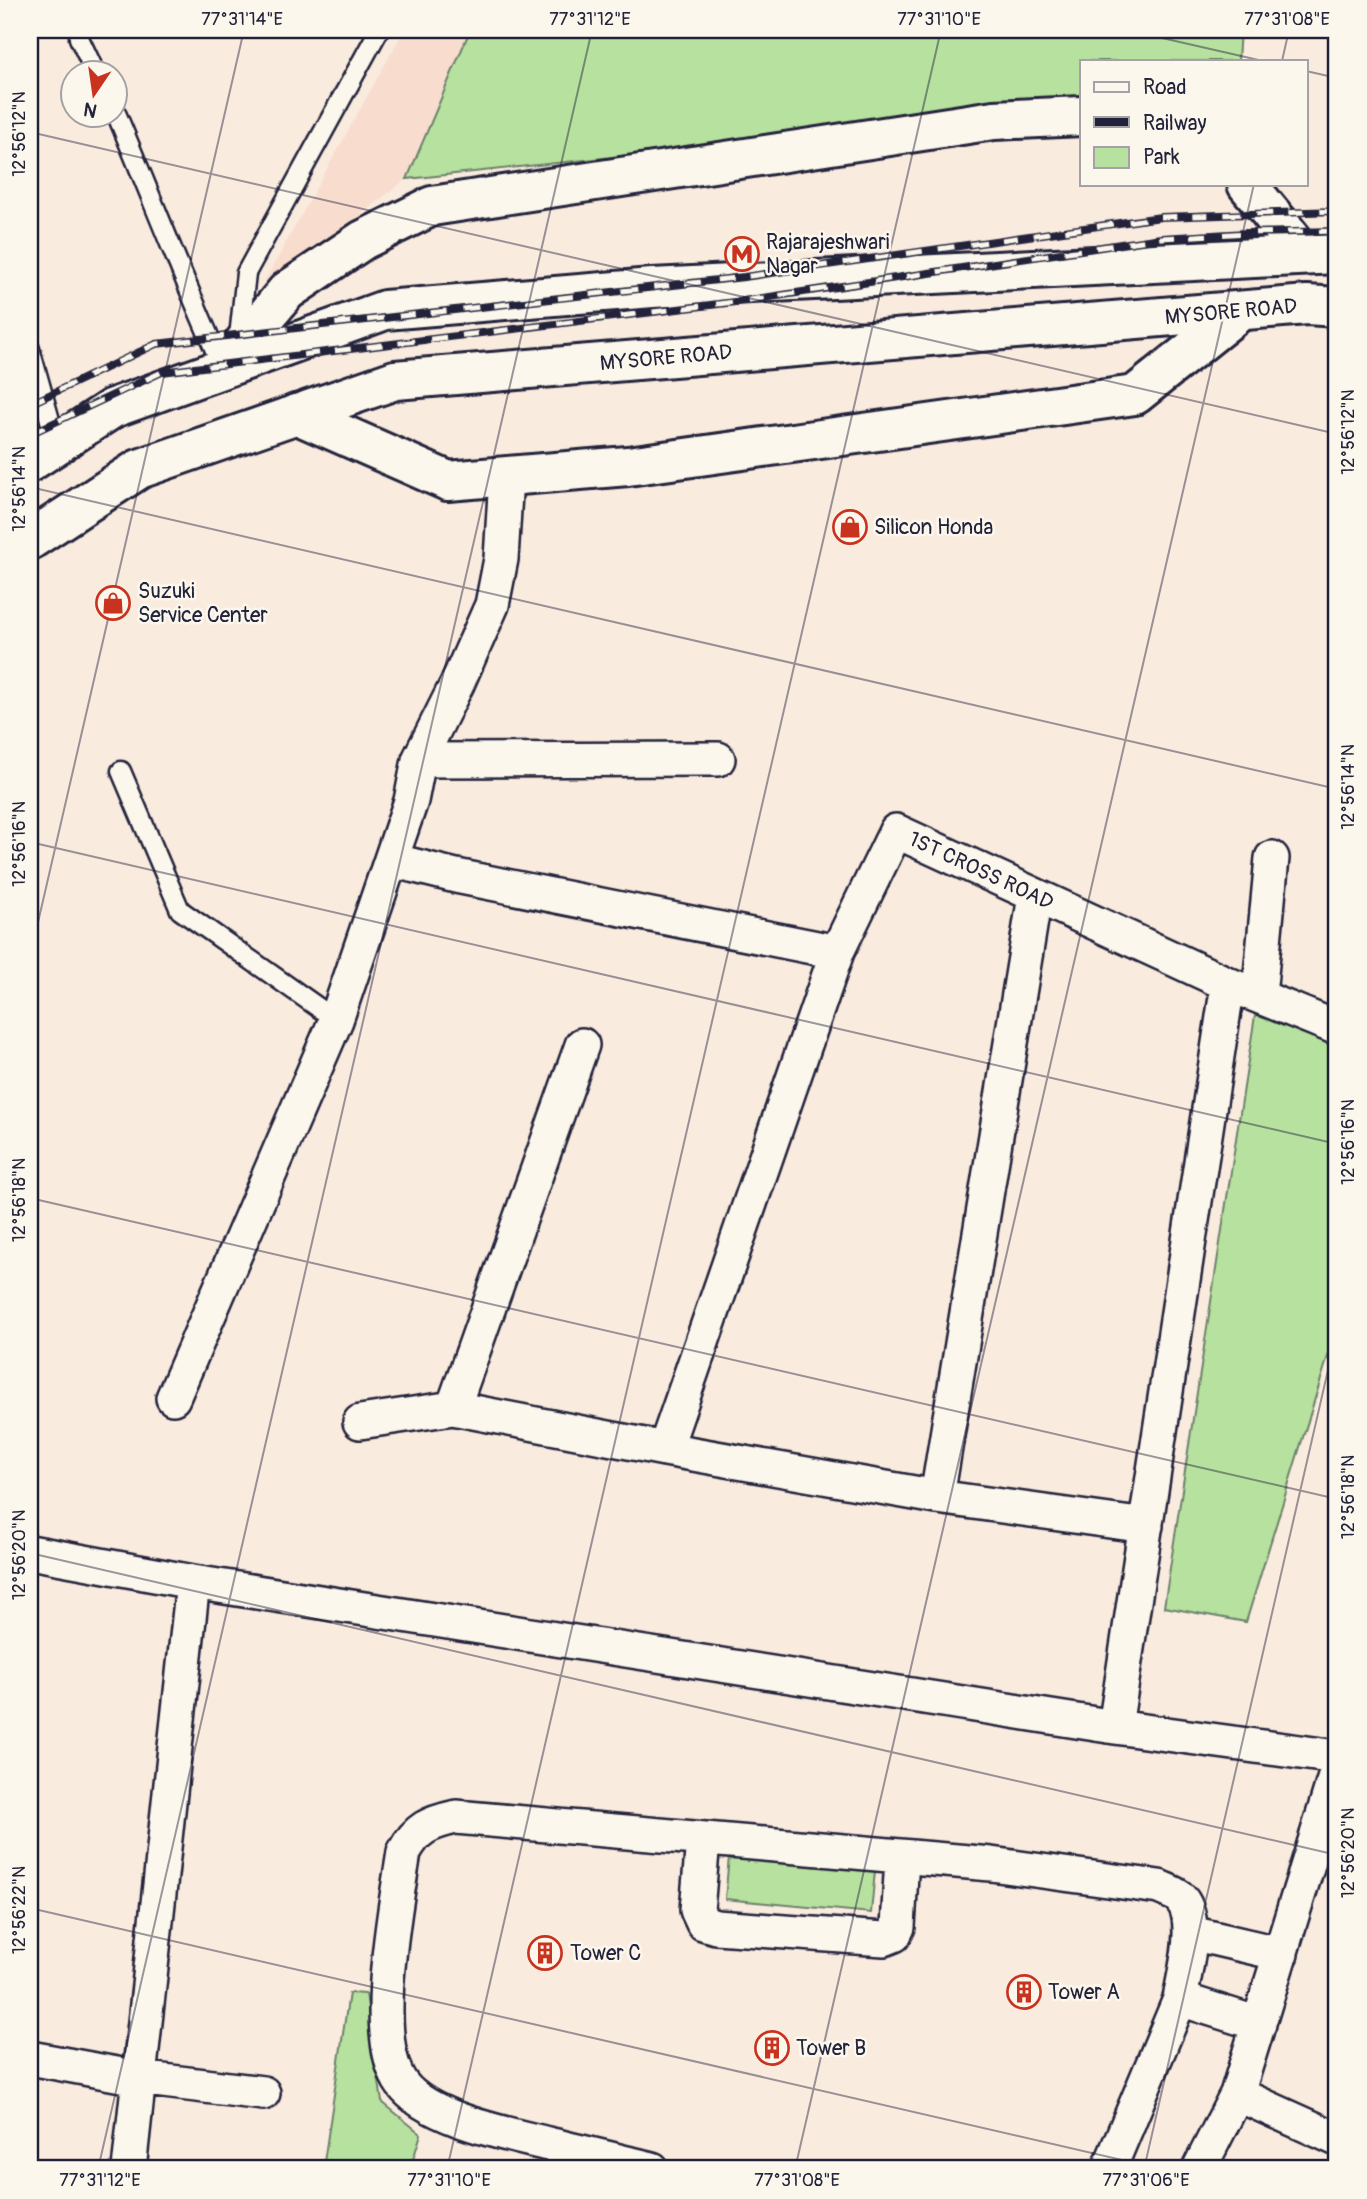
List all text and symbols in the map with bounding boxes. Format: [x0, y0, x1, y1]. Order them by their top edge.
text: 77°31'14"E [201, 8, 283, 31]
text: 77°31'12"E [549, 8, 631, 31]
text: 77°31'10"E [897, 8, 981, 31]
text: 77°31'08"E [1244, 8, 1330, 31]
north arrow [60, 60, 130, 130]
legend [1080, 60, 1308, 186]
text: Road [1143, 74, 1187, 101]
text: 12°56'12"N [8, 91, 31, 177]
text: N [81, 96, 99, 123]
text: Railway [1143, 110, 1207, 137]
text: Park [1143, 144, 1180, 171]
place label: Rajarajeshwari Nagar [766, 229, 890, 280]
metro station icon: Rajarajeshwari Nagar [723, 235, 761, 273]
street label: MYSORE ROAD [1164, 293, 1298, 331]
street label: MYSORE ROAD [599, 339, 733, 377]
text: 12°56'12"N [1337, 389, 1360, 475]
text: 12°56'14"N [8, 446, 31, 532]
shop icon: Silicon Honda [831, 508, 869, 546]
place label: Silicon Honda [874, 514, 993, 541]
place label: Suzuki Service Center [138, 578, 268, 629]
shop icon: Suzuki Service Center [94, 584, 132, 622]
text: 12°56'14"N [1337, 744, 1360, 830]
text: 12°56'16"N [8, 801, 31, 887]
street label: 1ST CROSS ROAD [904, 826, 1058, 916]
text: 12°56'16"N [1337, 1099, 1360, 1185]
text: 12°56'18"N [8, 1158, 31, 1242]
text: 12°56'18"N [1337, 1455, 1360, 1539]
text: 12°56'20"N [8, 1510, 31, 1600]
text: 12°56'20"N [1337, 1808, 1360, 1898]
text: 12°56'22"N [8, 1866, 31, 1954]
building icon: Tower C [526, 1934, 564, 1972]
place label: Tower C [570, 1940, 641, 1967]
building icon: Tower A [1005, 1973, 1043, 2011]
place label: Tower A [1048, 1979, 1120, 2006]
building icon: Tower B [753, 2029, 791, 2067]
place label: Tower B [796, 2035, 866, 2062]
text: 77°31'12"E [59, 2169, 141, 2192]
text: 77°31'10"E [407, 2169, 491, 2192]
text: 77°31'08"E [754, 2169, 840, 2192]
text: 77°31'06"E [1102, 2169, 1190, 2192]

